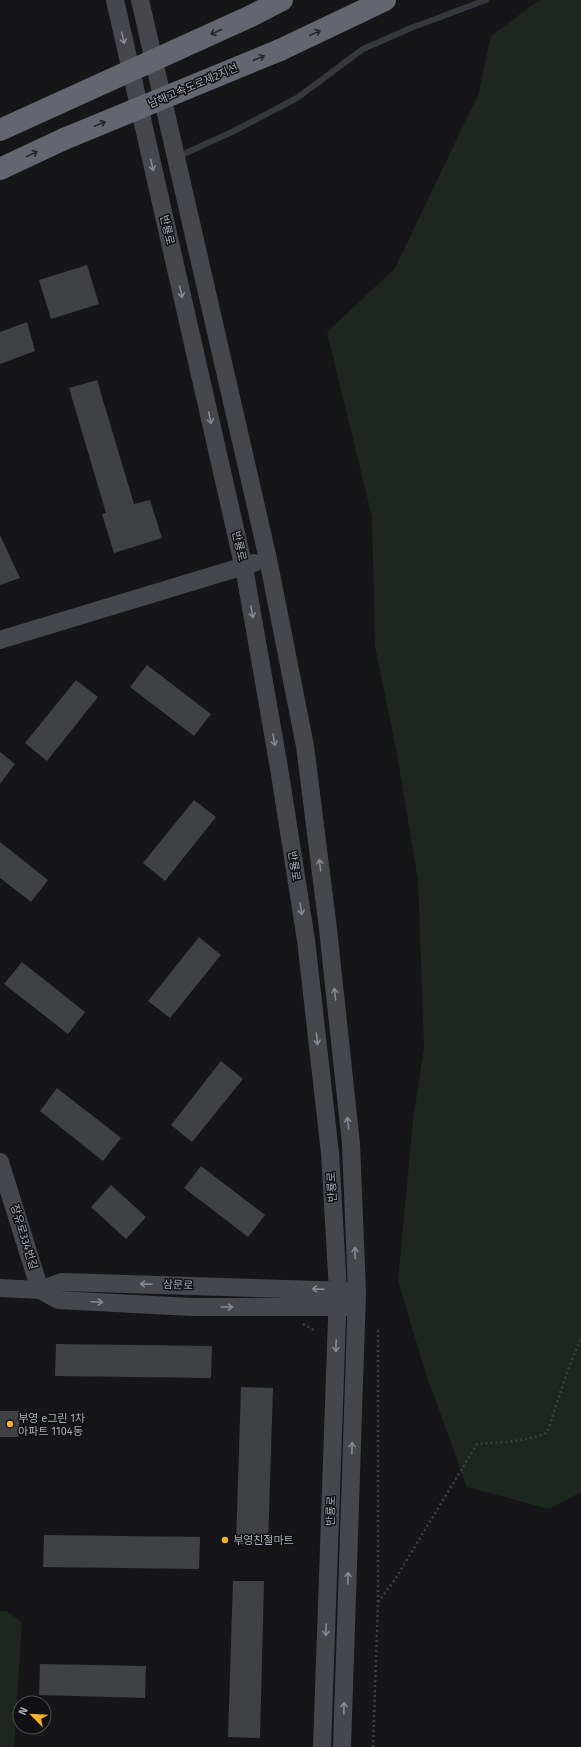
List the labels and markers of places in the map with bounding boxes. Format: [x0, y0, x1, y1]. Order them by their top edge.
place label: 부영 e그린 1차 아파트 1104동 [18, 1412, 85, 1438]
marker: 부영 e그린 1차 아파트 1104동 [5, 1419, 15, 1429]
place label: 부영친절마트 [233, 1534, 294, 1547]
marker: 부영친절마트 [220, 1535, 230, 1545]

